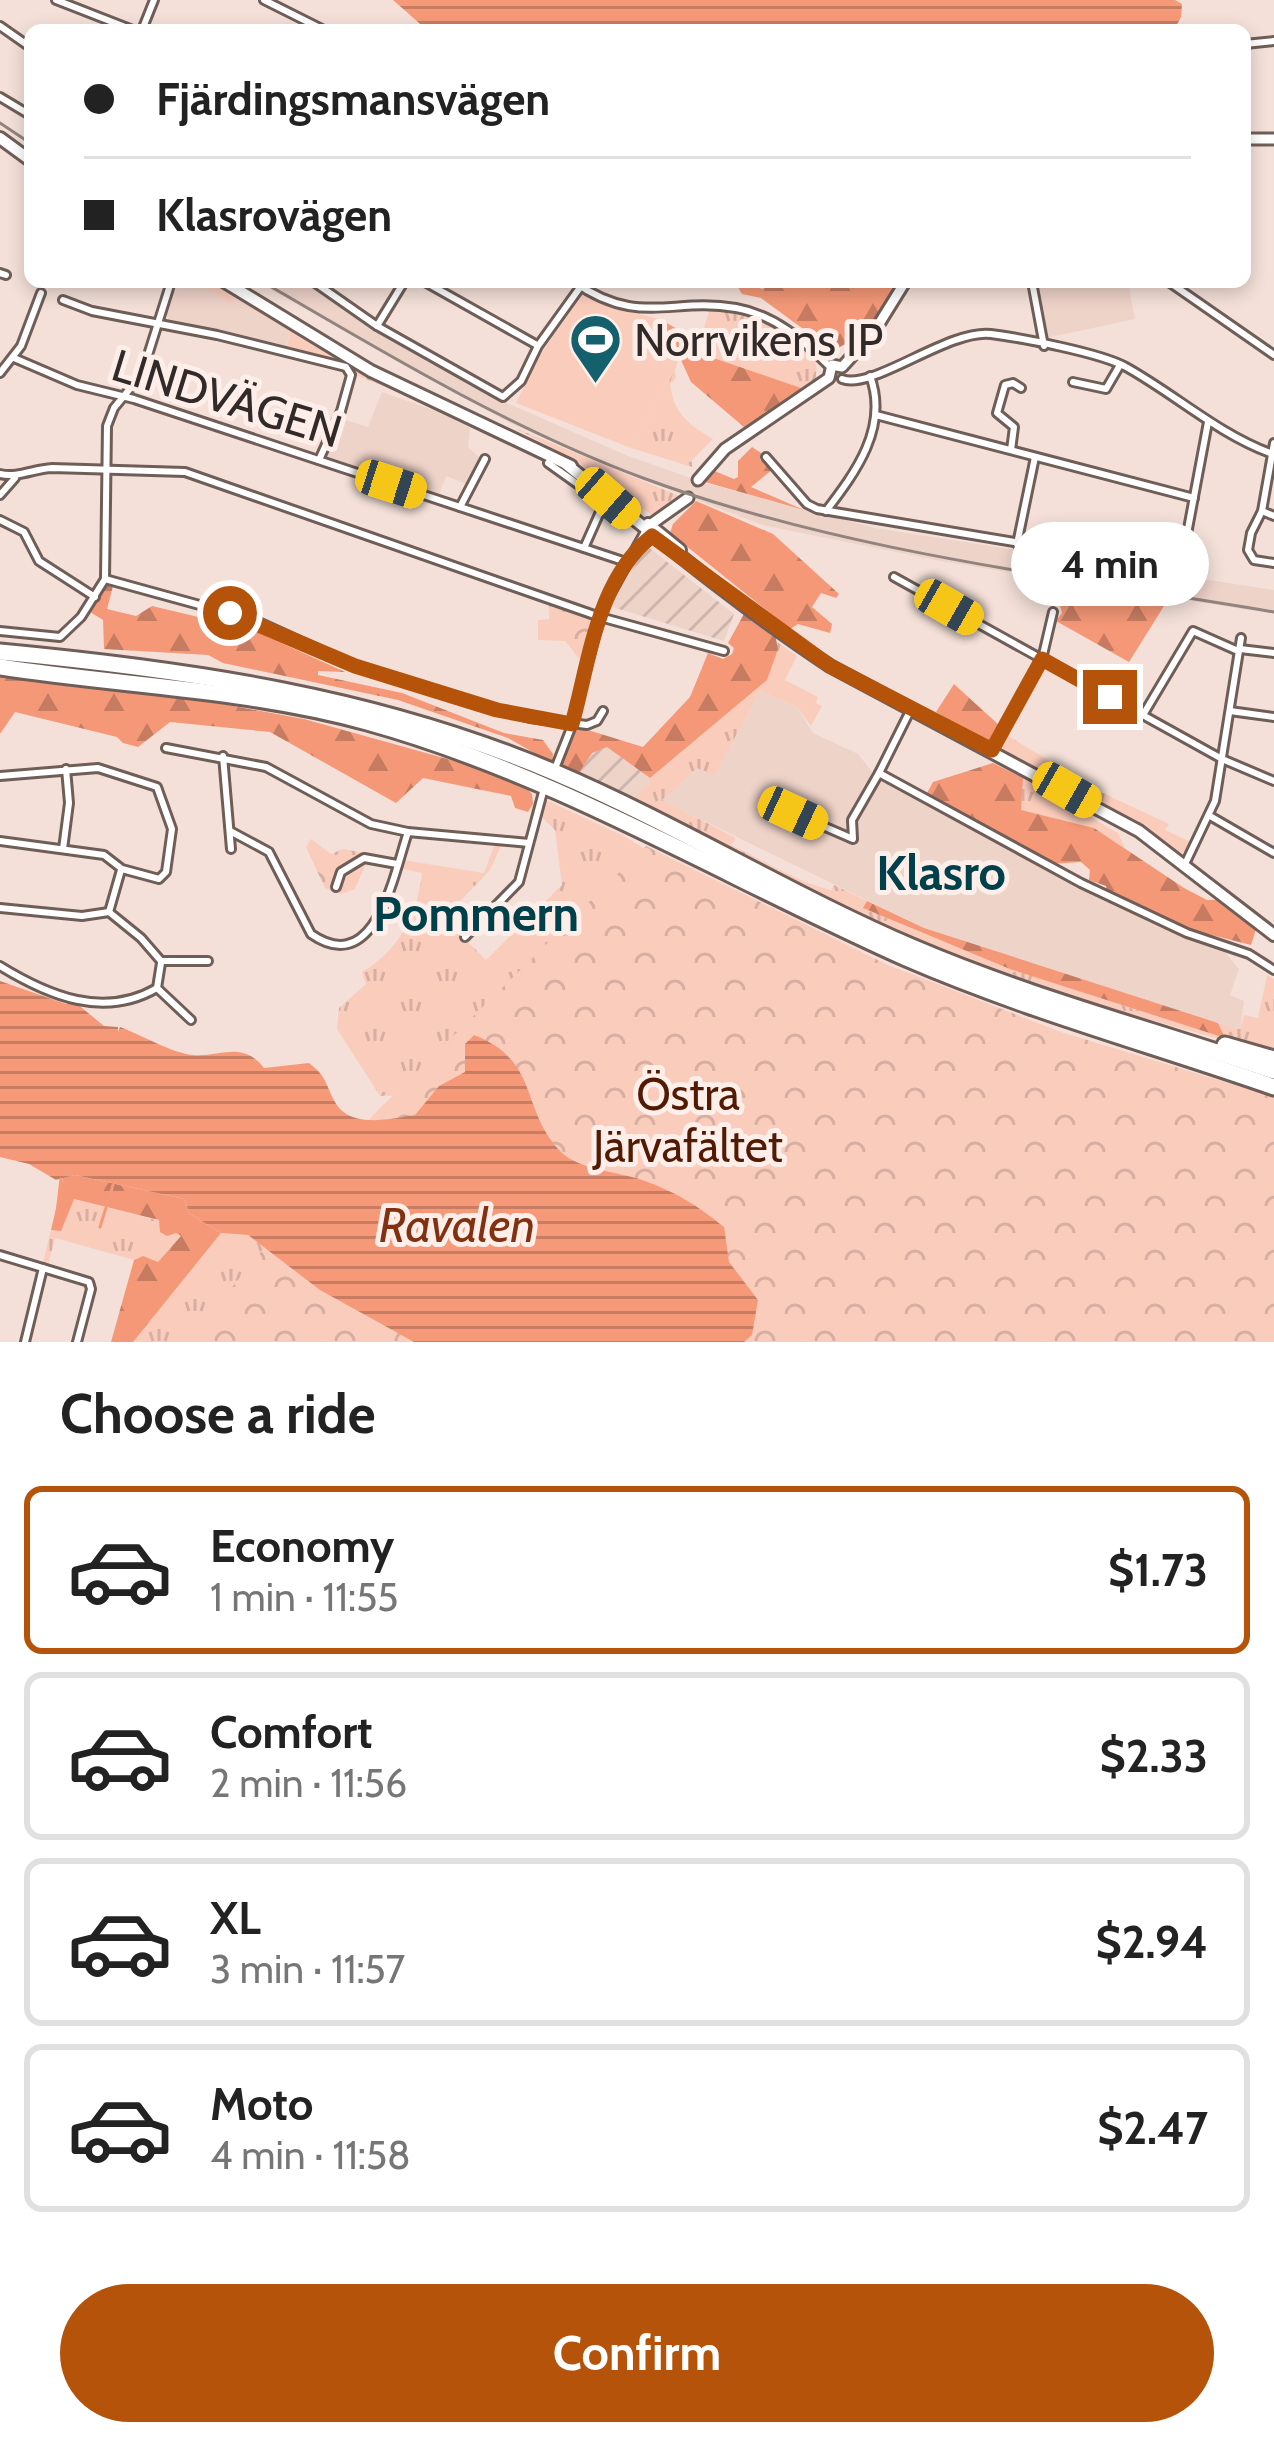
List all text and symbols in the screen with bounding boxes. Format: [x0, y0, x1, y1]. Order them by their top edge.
text: Fjärdingsmansvägen [156, 72, 550, 126]
text: Klasrovägen [156, 188, 392, 242]
sports icon: Norrvikens IP [567, 312, 623, 386]
place label: Norrvikens IP [634, 313, 883, 367]
street label: LINDVÄGEN [106, 338, 348, 458]
car [351, 456, 431, 512]
car [569, 461, 647, 535]
callout: 4 min [1011, 523, 1209, 607]
text: 4 min [1061, 540, 1159, 588]
car [909, 573, 989, 641]
route start [203, 586, 257, 640]
route end [1083, 670, 1137, 724]
car [1027, 756, 1107, 824]
car [753, 781, 833, 845]
district label: Klasro [876, 844, 1006, 902]
district label: Pommern [373, 885, 579, 943]
park label: Östra Järvafältet [592, 1067, 783, 1173]
water label: Ravalen [379, 1196, 535, 1254]
text: Choose a ride [60, 1381, 375, 1447]
icon: car [66, 1516, 174, 1624]
text: Economy [210, 1519, 394, 1573]
text: $1.73 [1108, 1543, 1208, 1597]
text: 1 min · 11:55 [210, 1573, 398, 1621]
icon: car [66, 1702, 174, 1810]
text: Comfort [210, 1705, 373, 1759]
text: $2.33 [1100, 1729, 1208, 1783]
text: 2 min · 11:56 [210, 1759, 407, 1807]
icon: car [66, 1888, 174, 1996]
text: XL [210, 1891, 261, 1945]
text: $2.94 [1096, 1915, 1208, 1969]
text: 3 min · 11:57 [210, 1945, 405, 1993]
icon: car [66, 2074, 174, 2182]
text: Moto [210, 2077, 313, 2131]
text: $2.47 [1097, 2101, 1208, 2155]
text: 4 min · 11:58 [210, 2131, 411, 2179]
button: Confirm [60, 2284, 1214, 2422]

